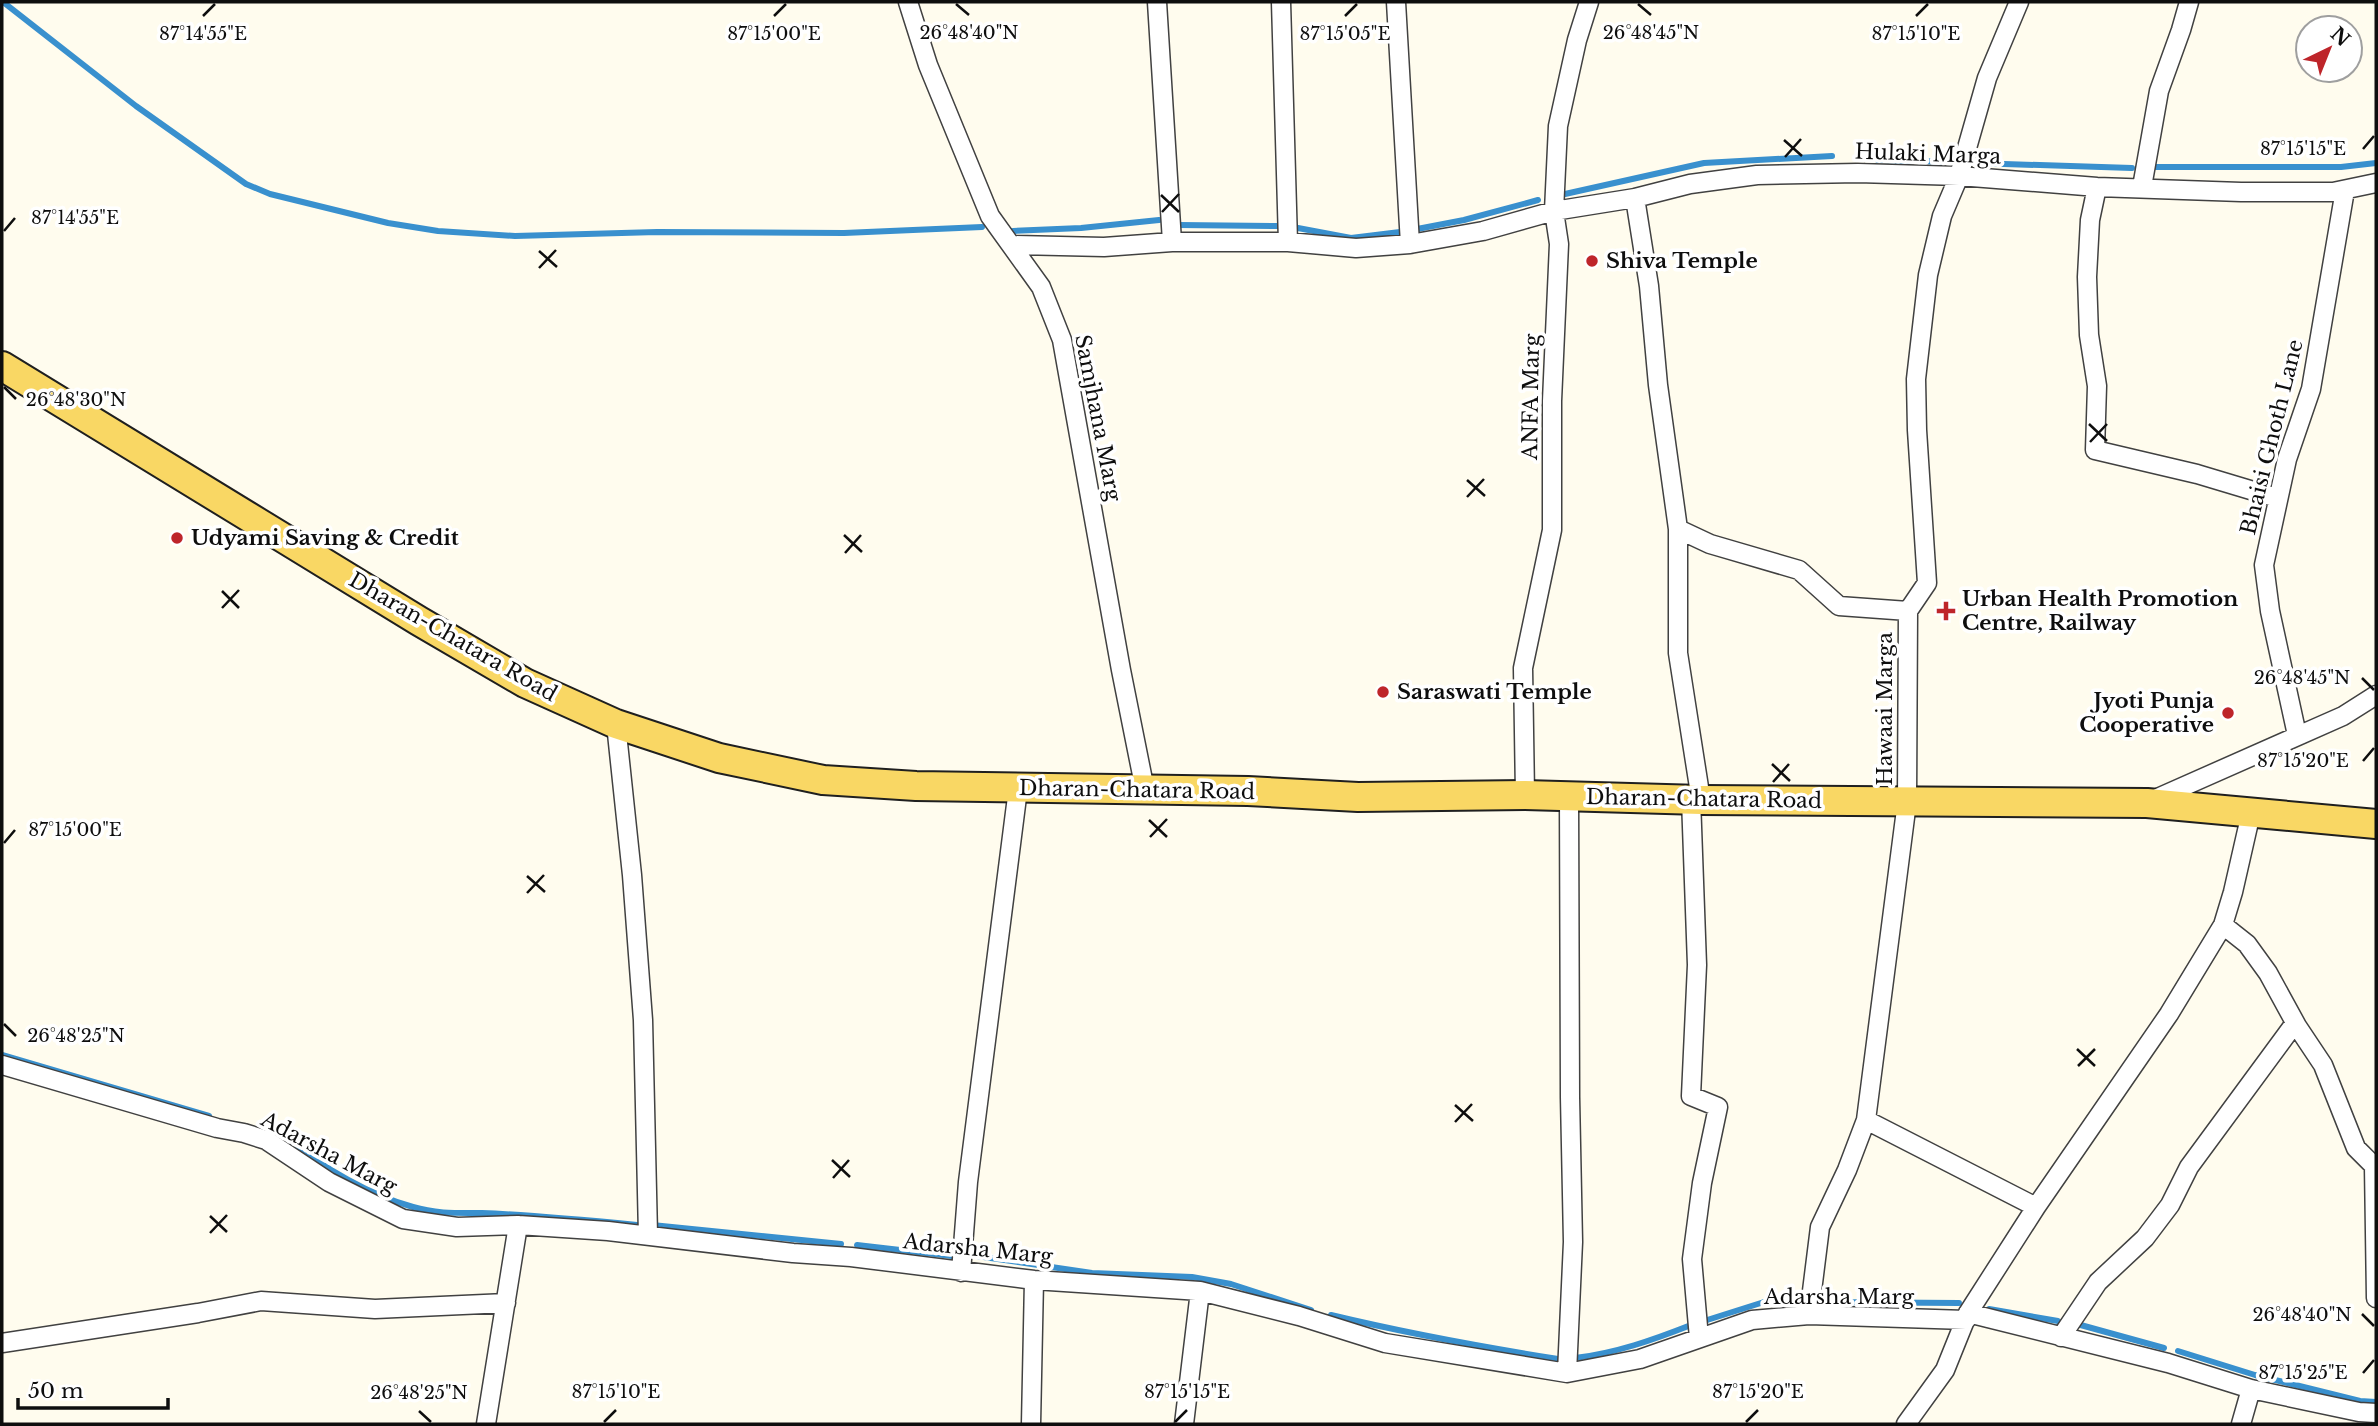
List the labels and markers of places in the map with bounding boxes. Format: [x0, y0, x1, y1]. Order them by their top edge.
place label: Shiva Temple [1606, 248, 1758, 274]
marker: Shiva Temple [1584, 253, 1600, 269]
place label: Udyami Saving & Credit [191, 525, 459, 551]
marker: Udyami Saving & Credit [169, 530, 185, 546]
place label: Urban Health Promotion Centre, Railway [1962, 586, 2238, 636]
marker: Urban Health Promotion Centre, Railway [1936, 601, 1956, 621]
place label: Saraswati Temple [1397, 679, 1592, 705]
marker: Saraswati Temple [1375, 684, 1391, 700]
place label: Jyoti Punja Cooperative [2079, 688, 2214, 738]
marker: Jyoti Punja Cooperative [2220, 705, 2236, 721]

